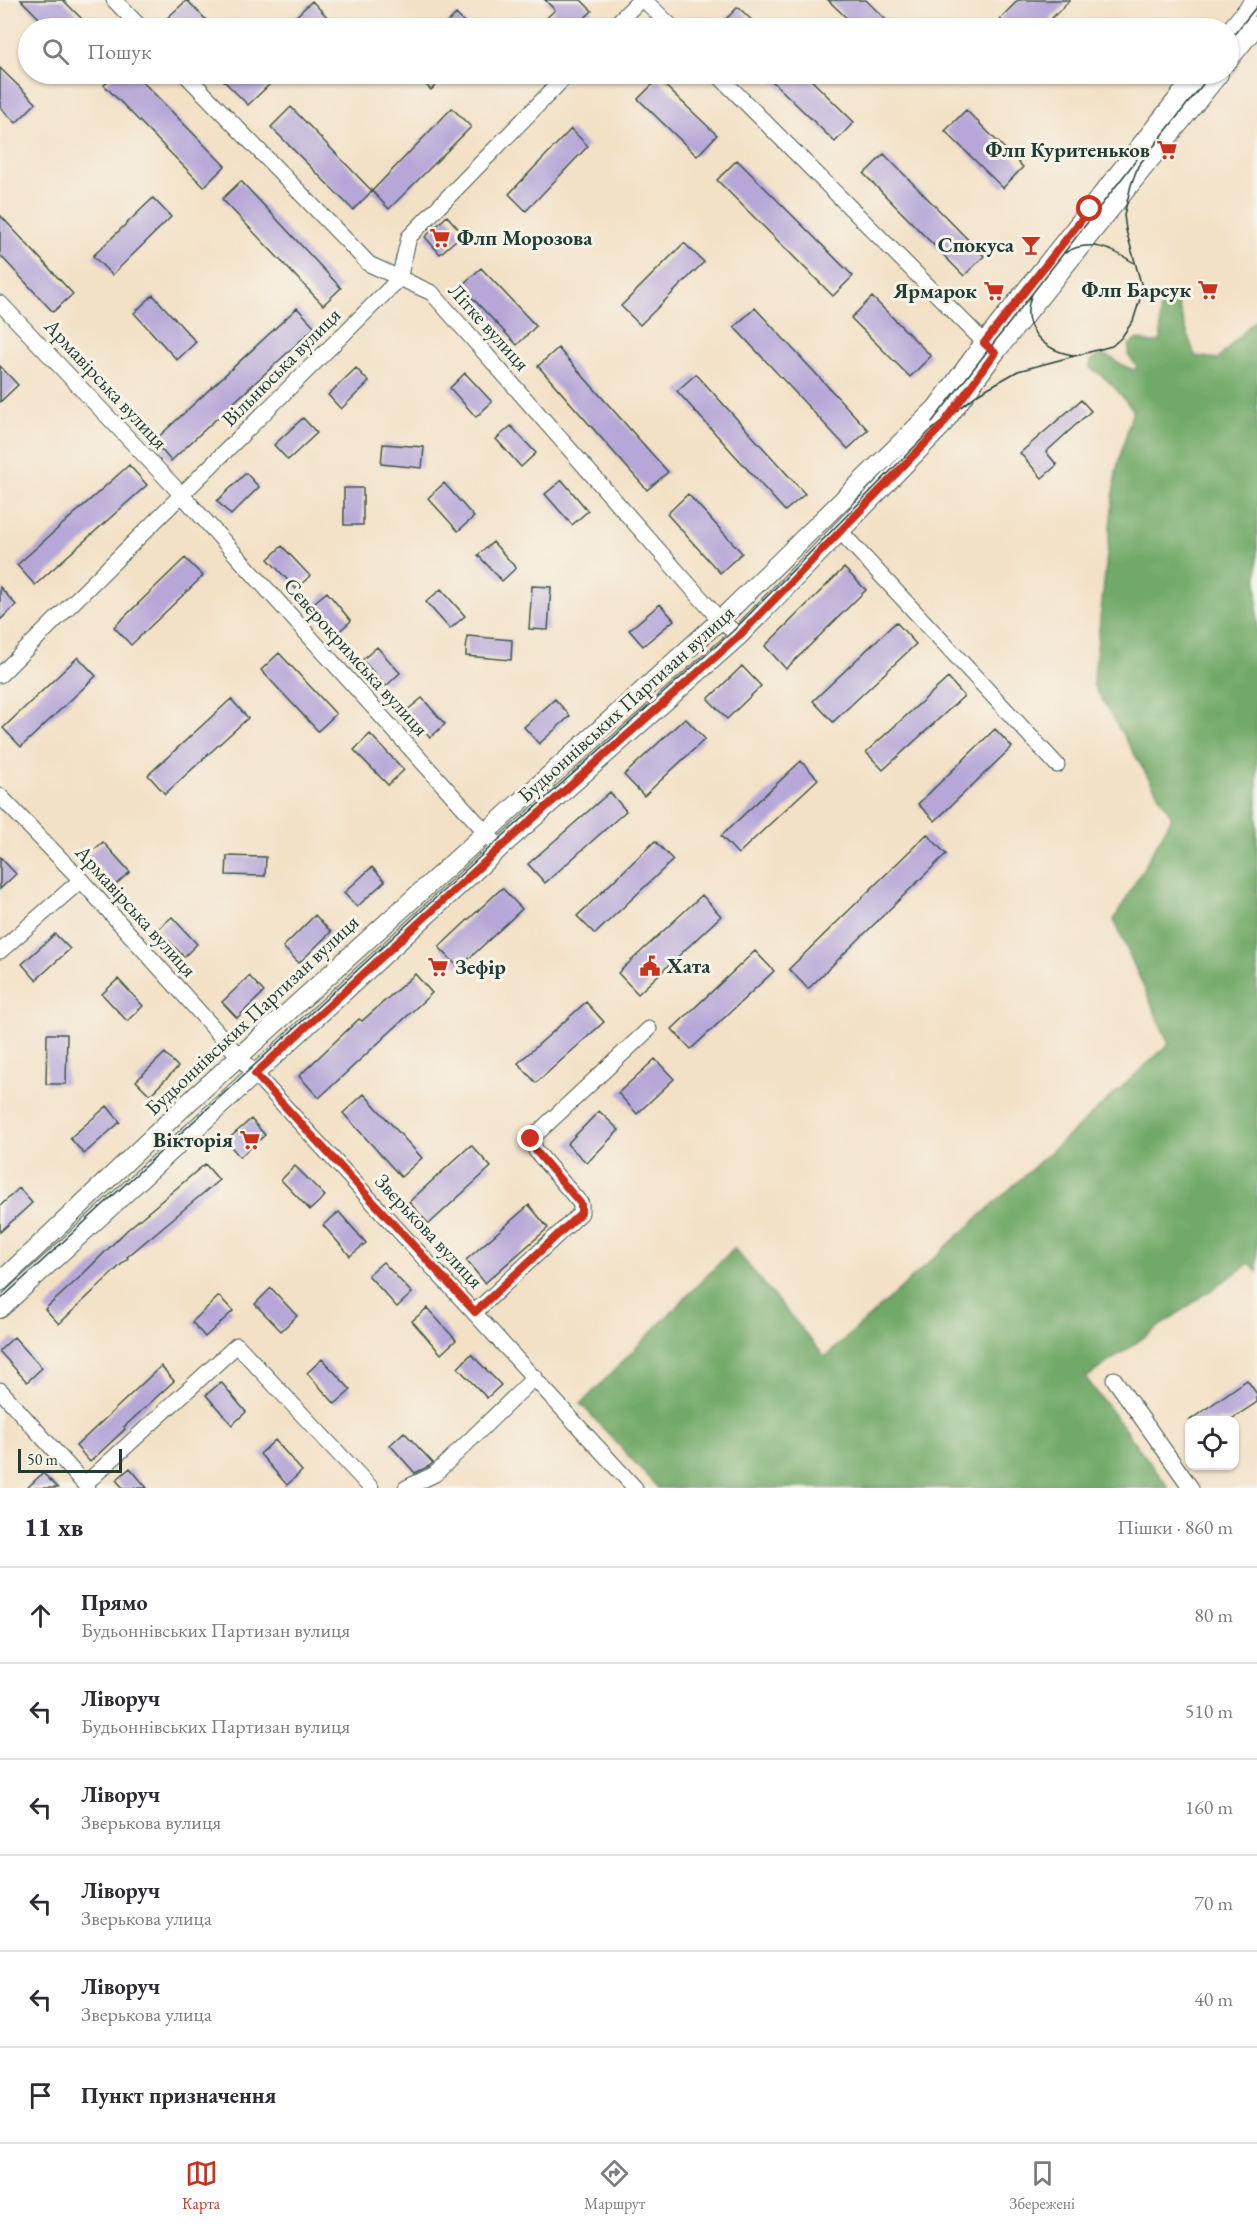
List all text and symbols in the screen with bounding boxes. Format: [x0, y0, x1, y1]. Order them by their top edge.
search box [18, 18, 1239, 84]
icon: search [39, 35, 72, 68]
text: Пошук [87, 37, 151, 66]
place label: Флп Куритеньков [985, 136, 1150, 163]
supermarket icon: Флп Куритеньков [1155, 138, 1179, 162]
route start [1076, 195, 1102, 221]
place label: Флп Морозова [457, 224, 593, 251]
supermarket icon: Флп Морозова [428, 226, 452, 250]
place label: Спокуса [938, 231, 1015, 258]
bar icon: Спокуса [1019, 233, 1043, 257]
place label: Флп Барсук [1082, 276, 1191, 303]
street label: Літке вулиця [443, 277, 536, 376]
place label: Ярмарок [892, 277, 977, 304]
supermarket icon: Флп Барсук [1196, 278, 1220, 302]
supermarket icon: Ярмарок [982, 279, 1006, 303]
street label: Вільнюська вулиця [215, 301, 346, 432]
street label: Армавірська вулиця [38, 312, 174, 455]
street label: Сєвєрокримська вулиця [278, 572, 435, 742]
street label: Будьоннівських Партизан вулиця [512, 599, 740, 808]
street label: Армавірська вулиця [69, 838, 203, 983]
street label: Будьоннівських Партизан вулиця [139, 908, 364, 1121]
place label: Хата [666, 952, 711, 979]
place label: Зефір [455, 953, 506, 980]
public building icon: Хата [638, 954, 662, 978]
supermarket icon: Зефір [426, 955, 450, 979]
route end [517, 1125, 543, 1151]
place label: Вікторія [153, 1126, 233, 1153]
supermarket icon: Вікторія [238, 1128, 262, 1152]
street label: Звєрькова вулиця [369, 1168, 489, 1294]
map controls [1185, 1416, 1239, 1470]
button: locate [1185, 1416, 1239, 1470]
scale bar [18, 1446, 122, 1474]
text: 50 m [27, 1449, 58, 1470]
text: 11 хв [24, 1510, 83, 1544]
text: Пішки · 860 m [1117, 1514, 1233, 1540]
text: Прямо [81, 1588, 148, 1617]
icon: ahead [24, 1599, 57, 1632]
text: 80 m [1194, 1602, 1233, 1628]
text: Будьоннівських Партизан вулиця [81, 1617, 350, 1643]
text: Ліворуч [81, 1684, 160, 1713]
icon: left [24, 1695, 57, 1728]
text: 510 m [1185, 1698, 1233, 1724]
text: Будьоннівських Партизан вулиця [81, 1713, 350, 1739]
text: Ліворуч [81, 1780, 160, 1809]
icon: left [24, 1791, 57, 1824]
text: 160 m [1185, 1794, 1233, 1820]
text: Звєрькова вулиця [81, 1809, 221, 1835]
text: Ліворуч [81, 1876, 160, 1905]
icon: left [24, 1887, 57, 1920]
text: 70 m [1194, 1890, 1233, 1916]
text: Зверькова улица [81, 1905, 212, 1931]
text: Ліворуч [81, 1972, 160, 2001]
icon: left [24, 1983, 57, 2016]
text: 40 m [1194, 1986, 1233, 2012]
text: Зверькова улица [81, 2001, 212, 2027]
icon: arrive [24, 2079, 57, 2112]
text: Пункт призначення [81, 2081, 276, 2110]
tab: Карта [182, 2157, 220, 2214]
tab: Маршрут [584, 2157, 645, 2214]
tab: Збережені [1009, 2157, 1075, 2214]

